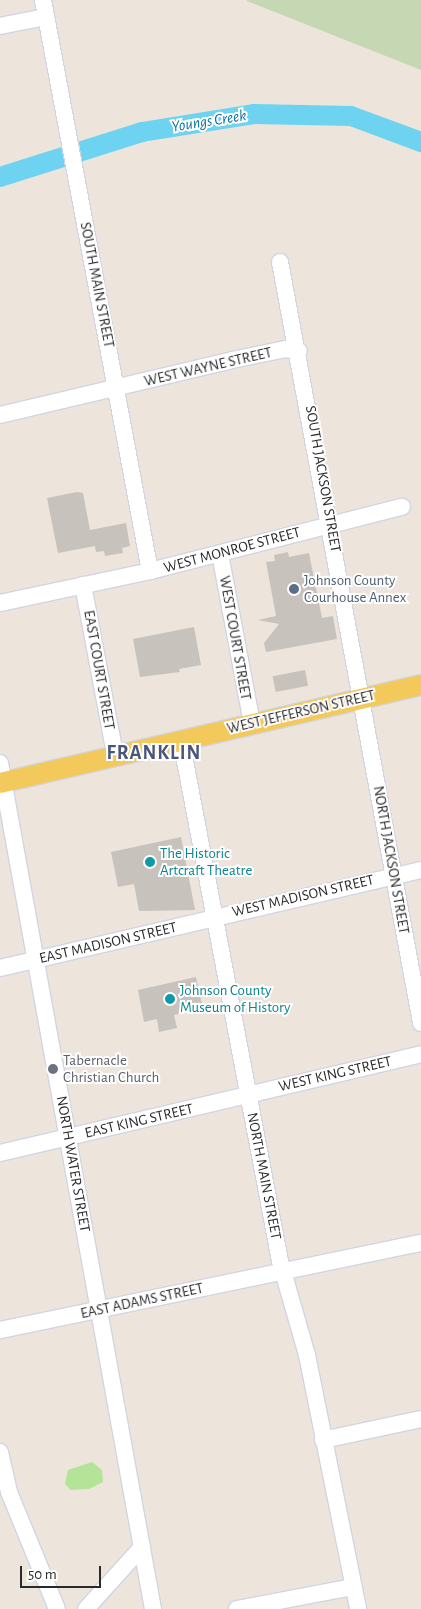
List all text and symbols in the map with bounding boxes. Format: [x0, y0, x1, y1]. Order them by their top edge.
water label: Youngs Creek [170, 106, 248, 136]
street label: SOUTH MAIN STREET [76, 221, 118, 349]
street label: WEST WAYNE STREET [142, 344, 274, 390]
street label: SOUTH JACKSON STREET [301, 404, 345, 554]
street label: WEST MONROE STREET [162, 523, 302, 577]
place label: Johnson County Courhouse Annex [304, 571, 406, 606]
street label: WEST COURT STREET [215, 574, 255, 702]
marker: Johnson County Courhouse Annex [288, 583, 300, 595]
street label: EAST COURT STREET [80, 609, 118, 731]
street label: WEST JEFFERSON STREET [225, 686, 377, 738]
district label: FRANKLIN [106, 741, 202, 765]
street label: NORTH JACKSON STREET [369, 785, 413, 935]
place label: The Historic Artcraft Theatre [160, 844, 252, 879]
marker: The Historic Artcraft Theatre [144, 856, 156, 868]
street label: WEST MADISON STREET [230, 871, 376, 921]
street label: EAST MADISON STREET [38, 918, 178, 968]
place label: Johnson County Museum of History [180, 981, 290, 1016]
marker: Johnson County Museum of History [164, 993, 176, 1005]
place label: Tabernacle Christian Church [63, 1051, 159, 1086]
street label: WEST KING STREET [277, 1052, 393, 1096]
marker: Tabernacle Christian Church [47, 1063, 59, 1075]
street label: NORTH WATER STREET [52, 1094, 94, 1234]
street label: EAST KING STREET [83, 1100, 195, 1142]
street label: NORTH MAIN STREET [243, 1111, 285, 1241]
street label: EAST ADAMS STREET [79, 1279, 205, 1323]
scale bar [22, 1556, 104, 1588]
text: 50 m [28, 1567, 57, 1582]

